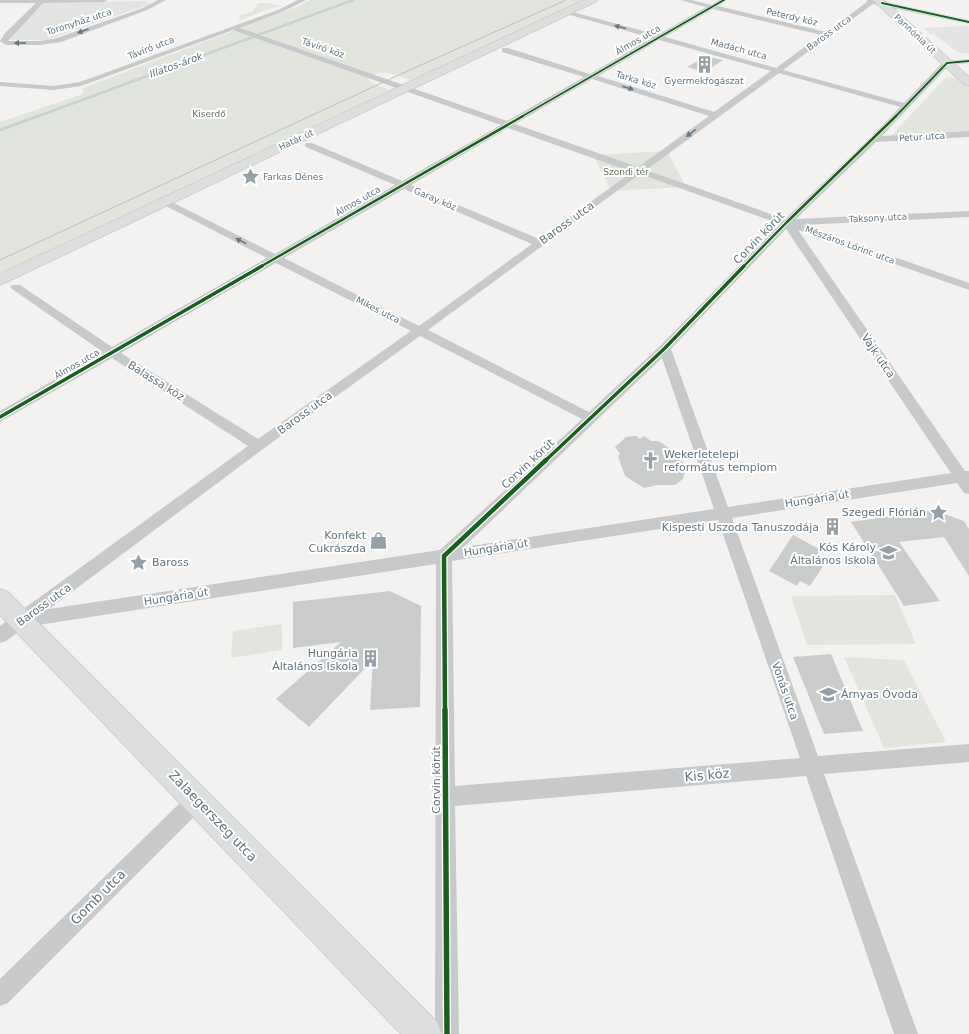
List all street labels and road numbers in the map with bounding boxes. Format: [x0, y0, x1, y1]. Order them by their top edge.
street label: Peterdy köz [765, 6, 819, 28]
street label: Toronyház utca [44, 7, 113, 38]
street label: Pannónia út [892, 12, 938, 56]
street label: Baross utca [805, 13, 853, 53]
street label: Álmos utca [613, 22, 662, 57]
street label: Távíró utca [125, 35, 176, 62]
street label: Távíró köz [299, 36, 346, 60]
street label: Madách utca [710, 37, 768, 61]
street label: Tarka köz [614, 69, 658, 91]
street label: Határ út [277, 127, 315, 152]
street label: Petur utca [899, 131, 945, 143]
street label: Álmos utca [333, 183, 382, 218]
street label: Garay köz [412, 186, 458, 213]
street label: Baross utca [537, 199, 597, 247]
street label: Corvin körút [731, 209, 788, 267]
street label: Taksony utca [848, 211, 907, 225]
street label: Mészáros Lőrinc utca [804, 224, 896, 266]
street label: Mikes utca [354, 295, 402, 325]
street label: Vajk utca [859, 331, 897, 381]
street label: Álmos utca [52, 346, 101, 381]
street label: Balassa köz [125, 358, 187, 404]
street label: Baross utca [275, 389, 335, 437]
street label: Corvin körút [499, 436, 558, 492]
street label: Hungária út [784, 487, 851, 511]
street label: Hungária út [463, 536, 530, 560]
street label: Baross utca [14, 581, 74, 629]
street label: Hungária út [143, 585, 210, 609]
street label: Vonás utca [769, 660, 801, 722]
street label: Corvin körút [430, 746, 443, 814]
street label: Kis köz [684, 766, 730, 784]
street label: Zalaegerszeg utca [166, 767, 260, 865]
street label: Gomb utca [67, 866, 129, 928]

